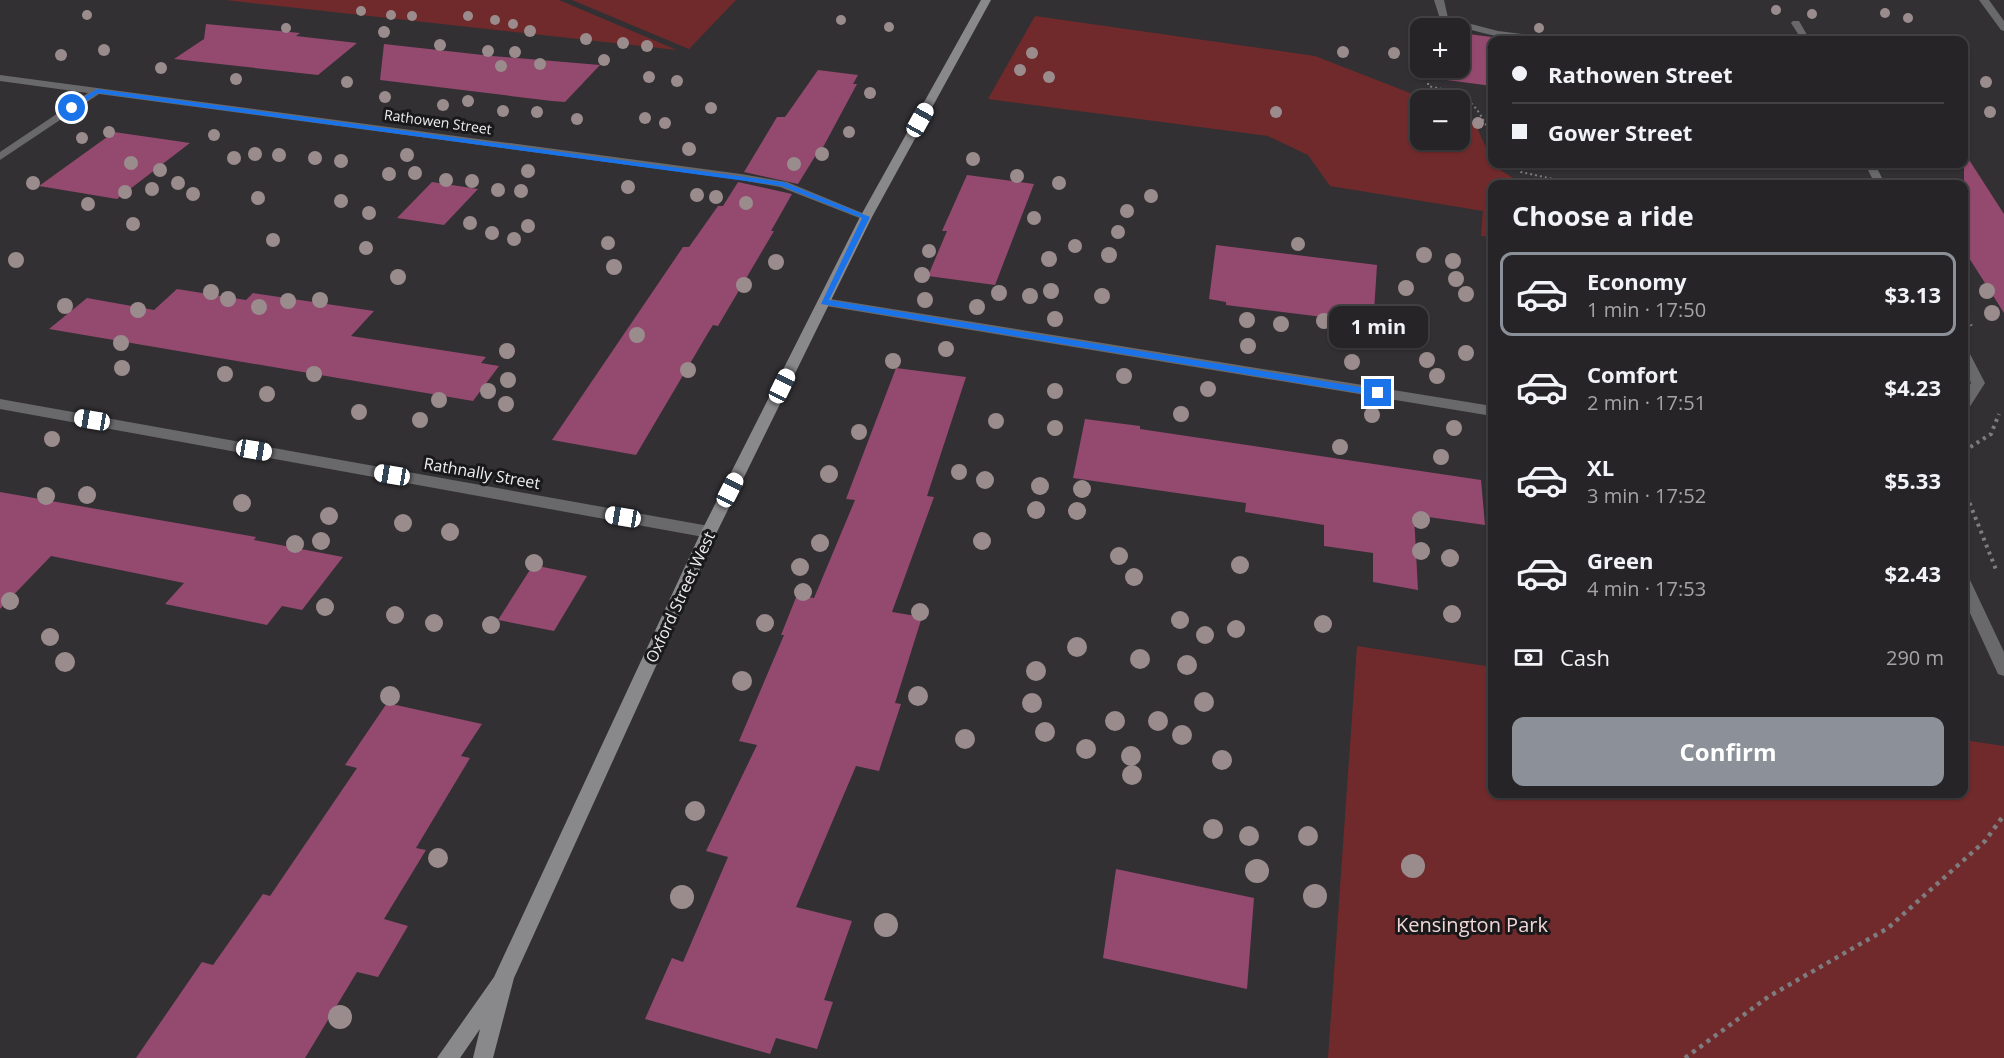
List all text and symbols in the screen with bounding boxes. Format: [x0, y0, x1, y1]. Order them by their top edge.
map controls [1410, 18, 1470, 150]
button: + [1410, 18, 1470, 78]
text: Rathowen Street [1548, 59, 1733, 89]
button: − [1410, 90, 1470, 150]
route start [58, 94, 85, 121]
car [903, 100, 937, 140]
street label: Rathowen Street [383, 105, 493, 138]
text: Gower Street [1548, 117, 1692, 147]
text: Choose a ride [1512, 197, 1694, 234]
text: Economy [1587, 266, 1686, 296]
icon: car [1515, 267, 1569, 321]
text: $3.13 [1884, 279, 1941, 309]
text: 1 min · 17:50 [1587, 296, 1706, 323]
callout: 1 min [1328, 306, 1428, 348]
text: 1 min [1351, 313, 1406, 340]
text: Comfort [1587, 359, 1678, 389]
icon: car [1515, 360, 1569, 414]
car [766, 366, 798, 406]
text: $4.23 [1884, 372, 1941, 402]
route end [1364, 379, 1391, 406]
text: 2 min · 17:51 [1587, 389, 1706, 416]
car [73, 408, 111, 432]
car [235, 438, 273, 462]
street label: Rathnally Street [422, 452, 542, 494]
text: XL [1587, 452, 1614, 482]
icon: car [1515, 453, 1569, 507]
car [373, 463, 411, 487]
text: $5.33 [1884, 465, 1941, 495]
car [714, 470, 746, 510]
text: 3 min · 17:52 [1587, 482, 1706, 509]
car [604, 505, 642, 529]
street label: Oxford Street West [640, 528, 720, 666]
text: Green [1587, 545, 1653, 575]
icon: car [1515, 546, 1569, 600]
text: $2.43 [1884, 558, 1941, 588]
text: 4 min · 17:53 [1587, 575, 1706, 602]
icon: cash [1512, 641, 1545, 674]
text: Cash [1560, 642, 1610, 672]
text: 290 m [1886, 644, 1944, 671]
button: Confirm [1512, 717, 1944, 786]
park label: Kensington Park [1396, 911, 1548, 938]

